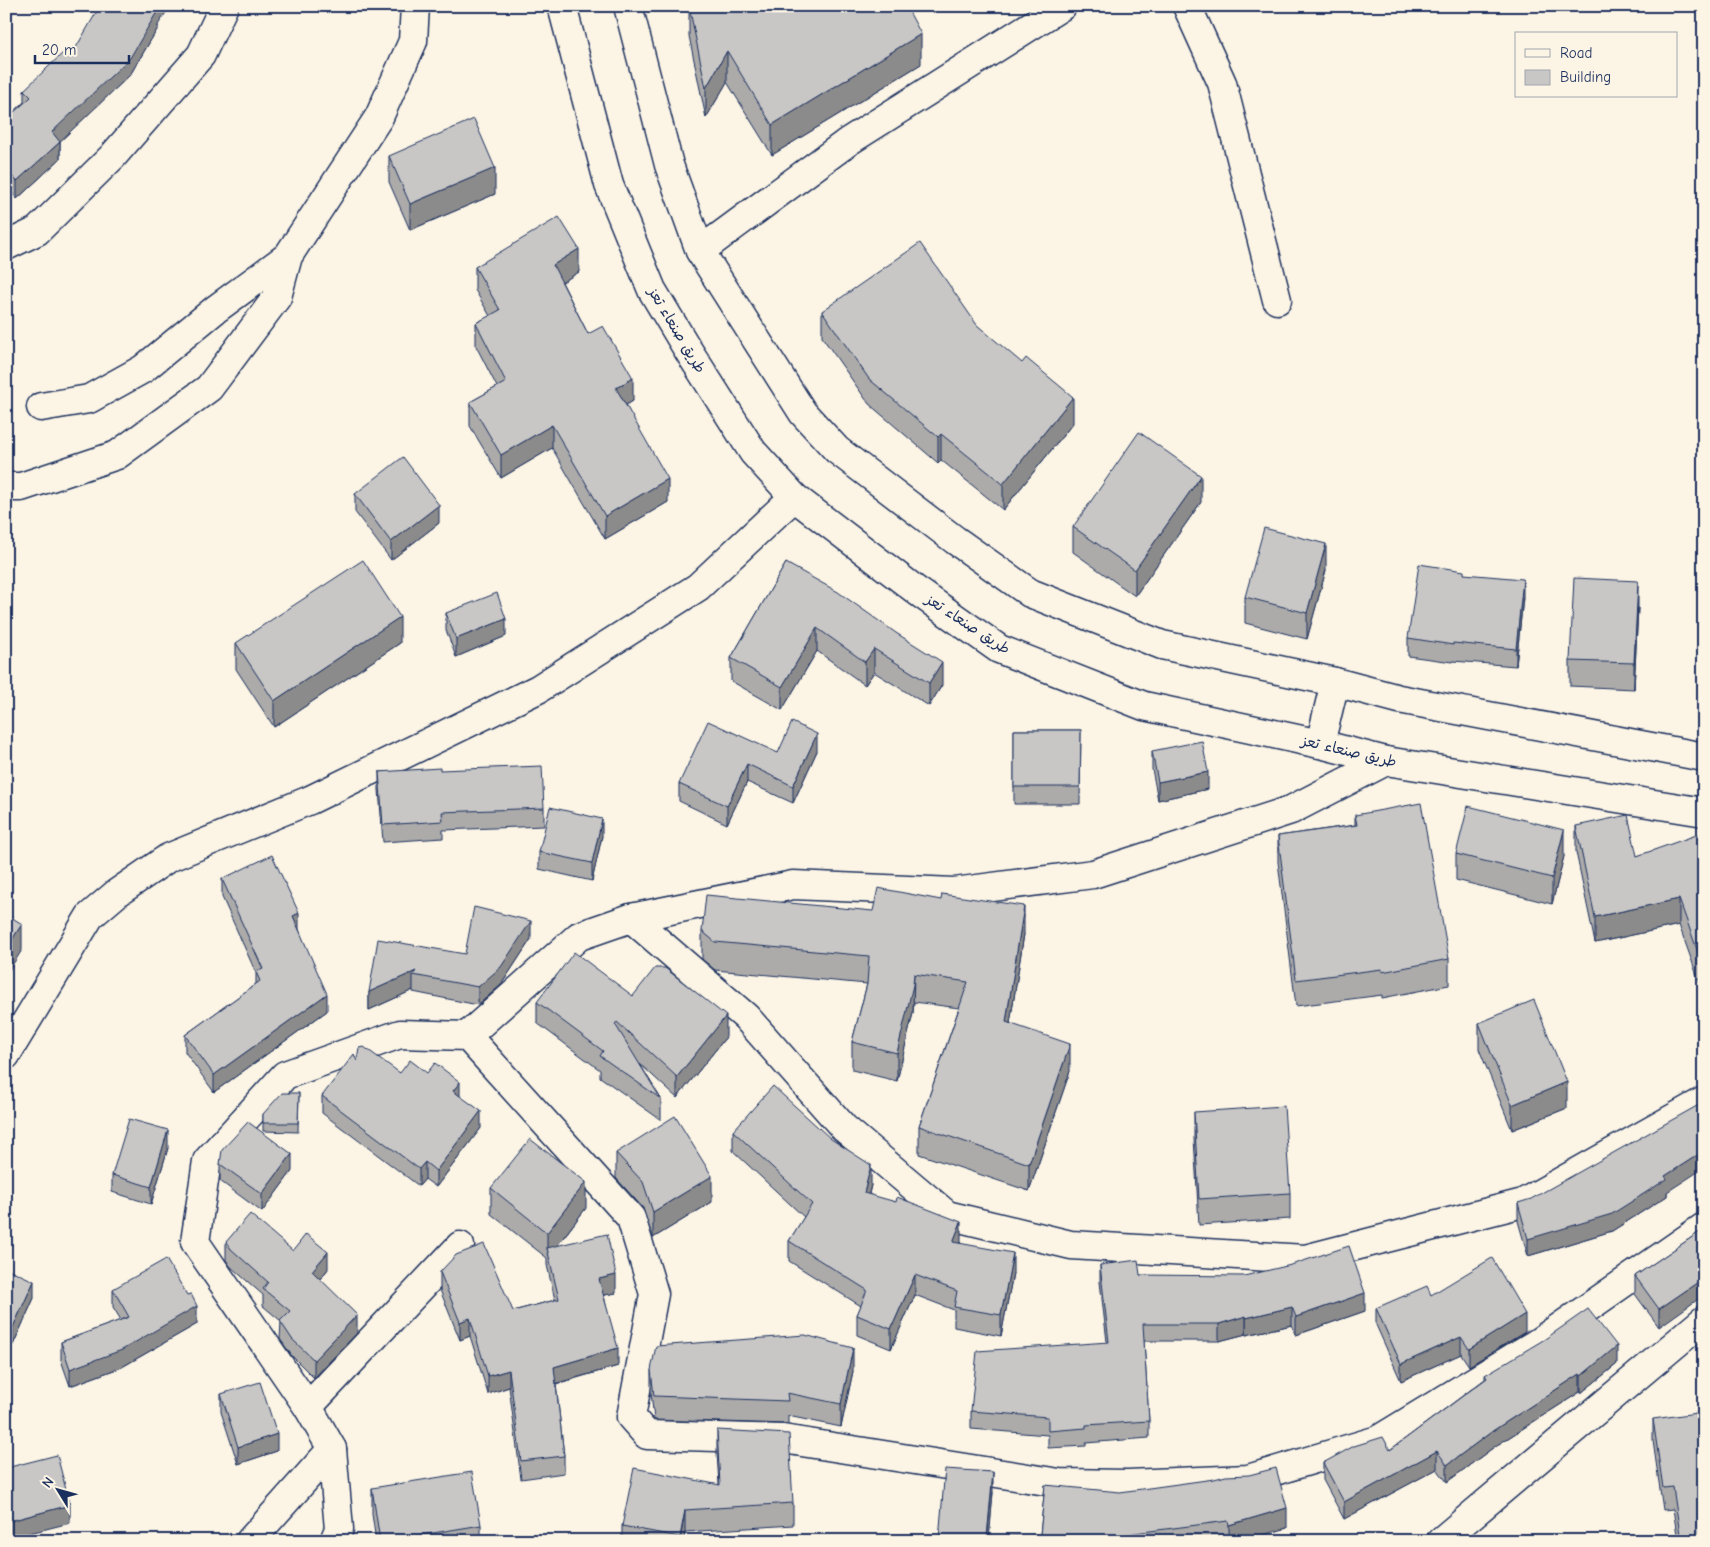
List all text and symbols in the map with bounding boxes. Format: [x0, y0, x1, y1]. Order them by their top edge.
scale bar [35, 32, 129, 64]
legend [1515, 32, 1678, 98]
text: 20 m [42, 41, 76, 59]
text: Road [1560, 44, 1592, 62]
text: Building [1560, 68, 1611, 86]
street label: طريق صنعاء تعز [643, 282, 710, 376]
street label: طريق صنعاء تعز [921, 589, 1014, 658]
street label: طريق صنعاء تعز [1298, 731, 1398, 771]
north arrow [32, 1464, 82, 1514]
text: N [38, 1474, 58, 1491]

